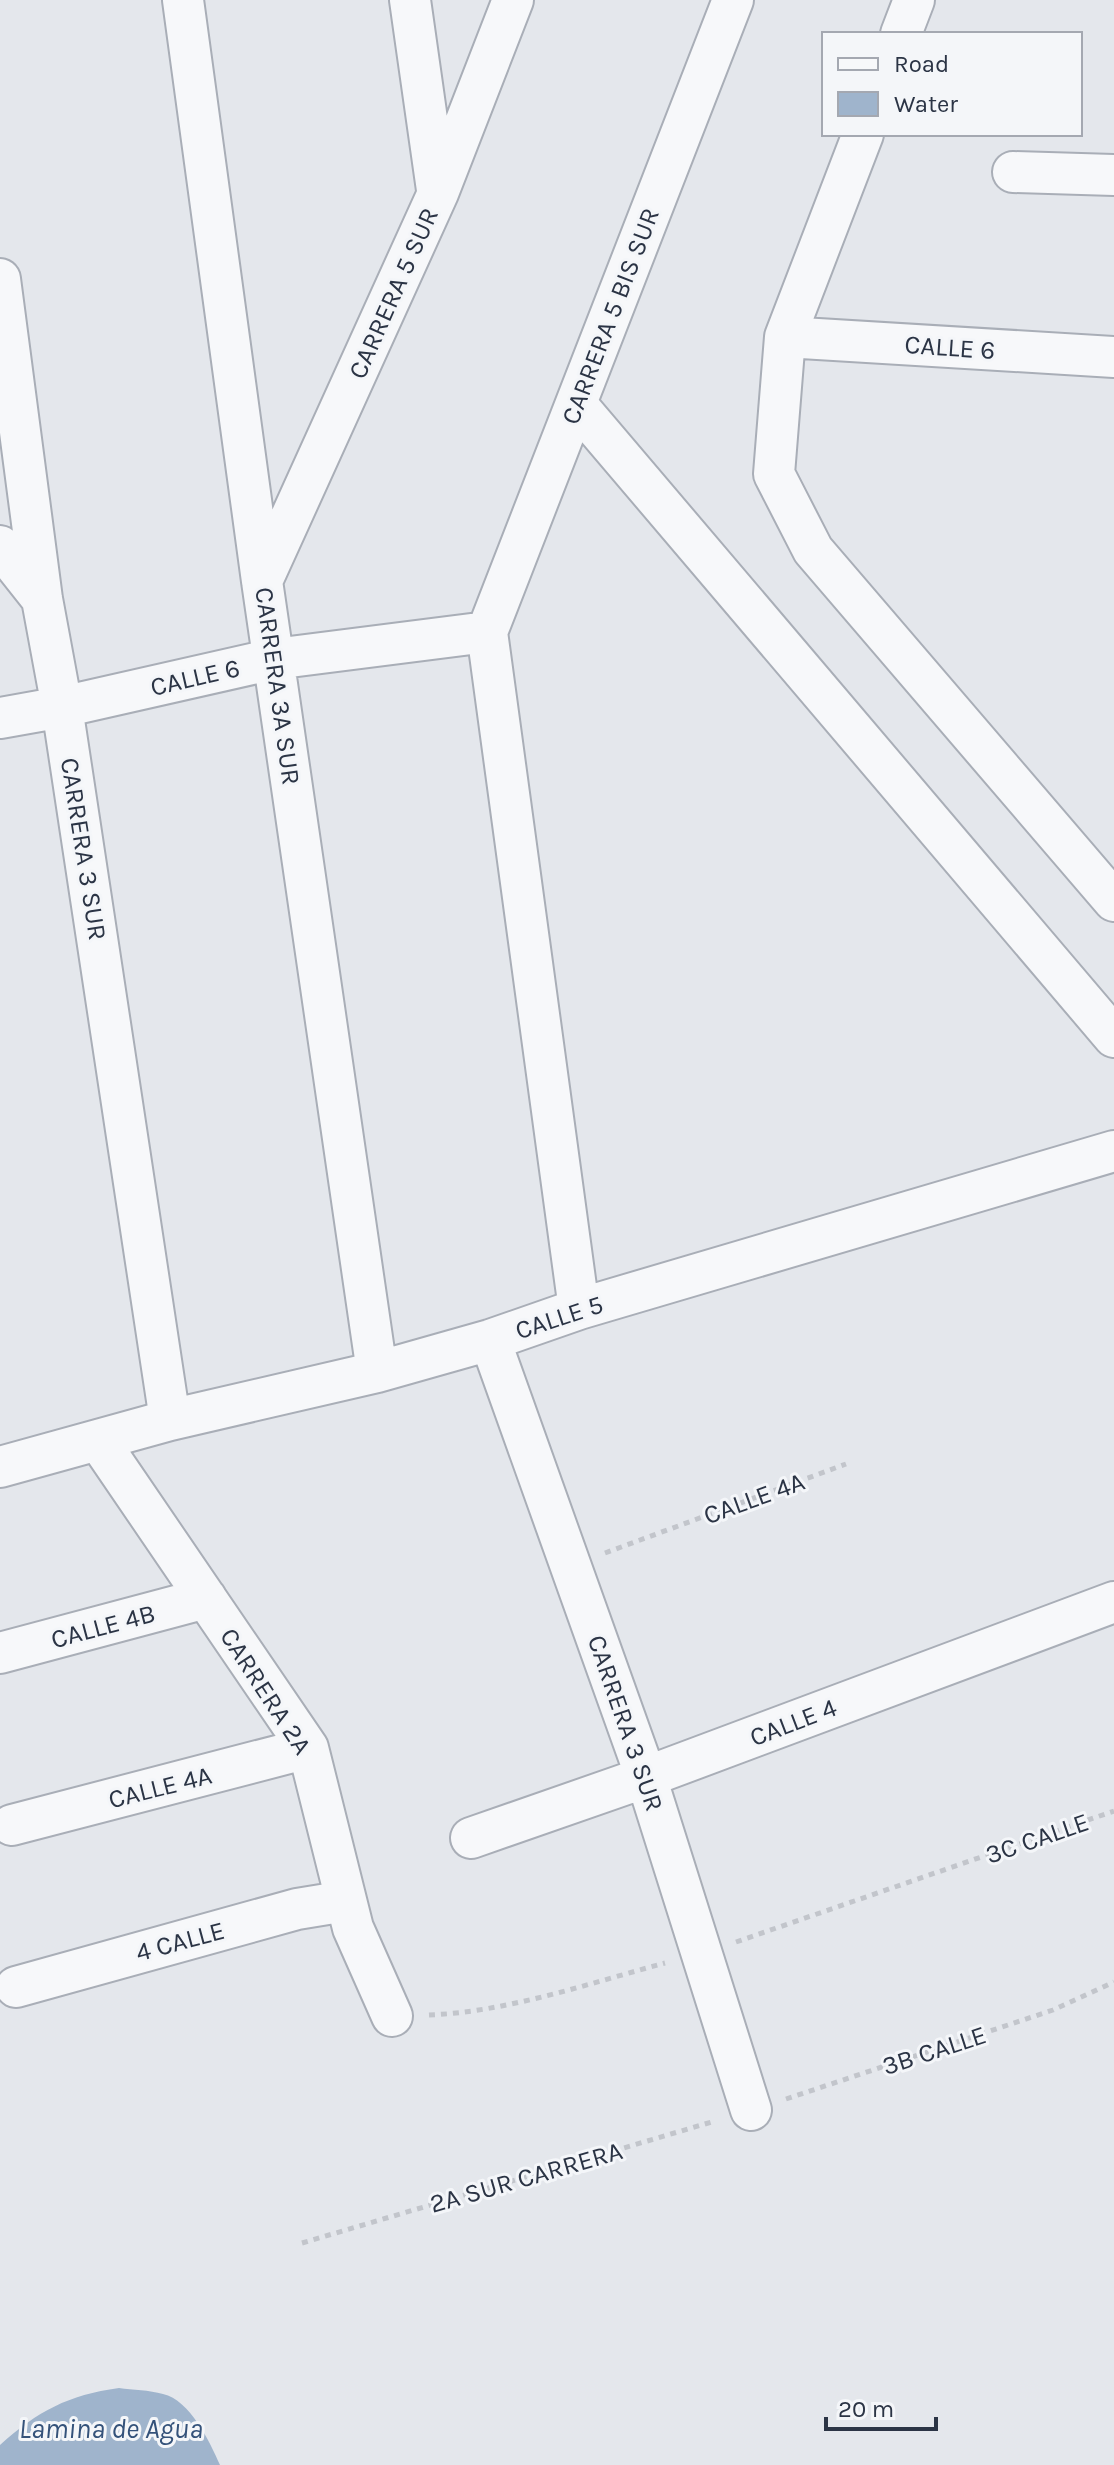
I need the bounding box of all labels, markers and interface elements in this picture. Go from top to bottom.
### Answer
legend [822,32,1082,136]
text: Road [894,50,949,78]
text: Water [894,90,958,118]
street label: CARRERA 5 SUR [342,203,445,383]
street label: CARRERA 5 BIS SUR [555,204,666,429]
street label: CALLE 6 [904,329,996,366]
street label: CARRERA 3A SUR [248,585,307,787]
street label: CALLE 6 [147,652,243,703]
street label: CARRERA 3 SUR [54,756,113,943]
street label: CALLE 5 [511,1289,607,1346]
street label: CALLE 4A [699,1466,809,1531]
street label: CALLE 4B [48,1598,159,1655]
street label: CARRERA 2A [213,1622,318,1760]
street label: CARRERA 3 SUR [581,1631,670,1815]
street label: CALLE 4 [745,1692,841,1753]
street label: CALLE 4A [105,1760,215,1815]
street label: 3C CALLE [981,1806,1093,1871]
street label: 4 CALLE [132,1915,228,1968]
street label: 3B CALLE [878,2019,990,2082]
street label: 2A SUR CARRERA [426,2135,626,2220]
scale bar [826,2381,936,2431]
text: 20 m [838,2395,894,2423]
water label: Lamina de Agua [19,2412,203,2445]

